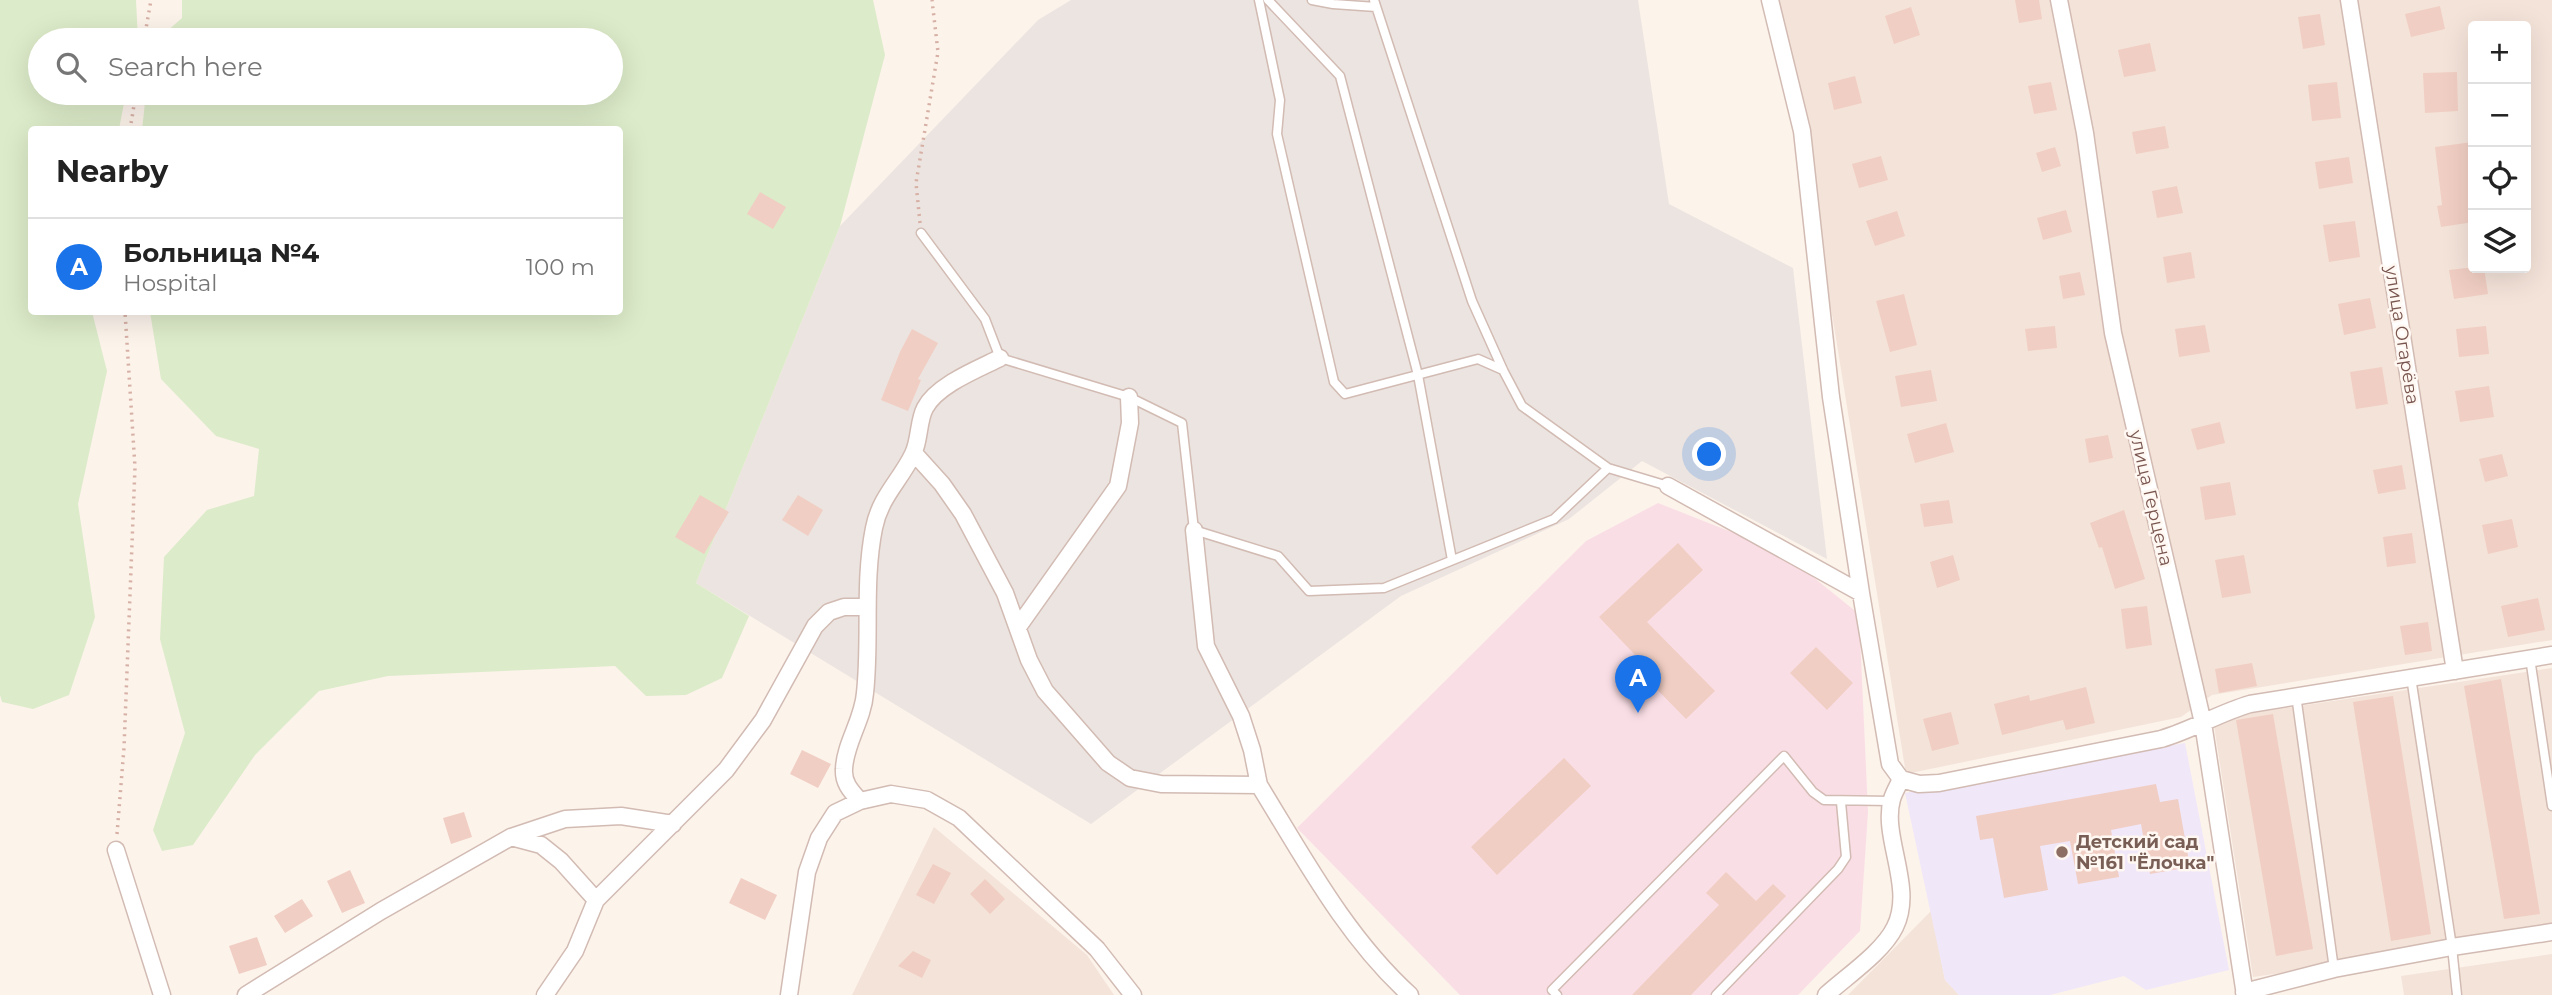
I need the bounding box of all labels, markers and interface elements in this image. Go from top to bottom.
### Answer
map controls [2468,21,2531,273]
button: + [2468,21,2531,84]
search box [28,28,623,105]
icon: search [52,48,90,86]
text: Search here [108,51,263,83]
button: − [2468,84,2531,147]
button: locate [2468,147,2531,210]
text: Nearby [56,153,168,190]
button: layers [2468,210,2531,273]
text: Больница №4 [123,237,319,269]
text: A [70,253,88,281]
text: 100 m [526,253,595,281]
street label: улица Огарёва [2380,263,2424,406]
text: Hospital [123,269,218,297]
street label: улица Герцена [2124,427,2177,568]
your location [1692,437,1726,471]
pin: A [1615,655,1661,713]
place label: Детский сад №161 "Ёлочка" [2076,831,2214,874]
marker: Детский сад №161 "Ёлочка" [2054,844,2070,860]

